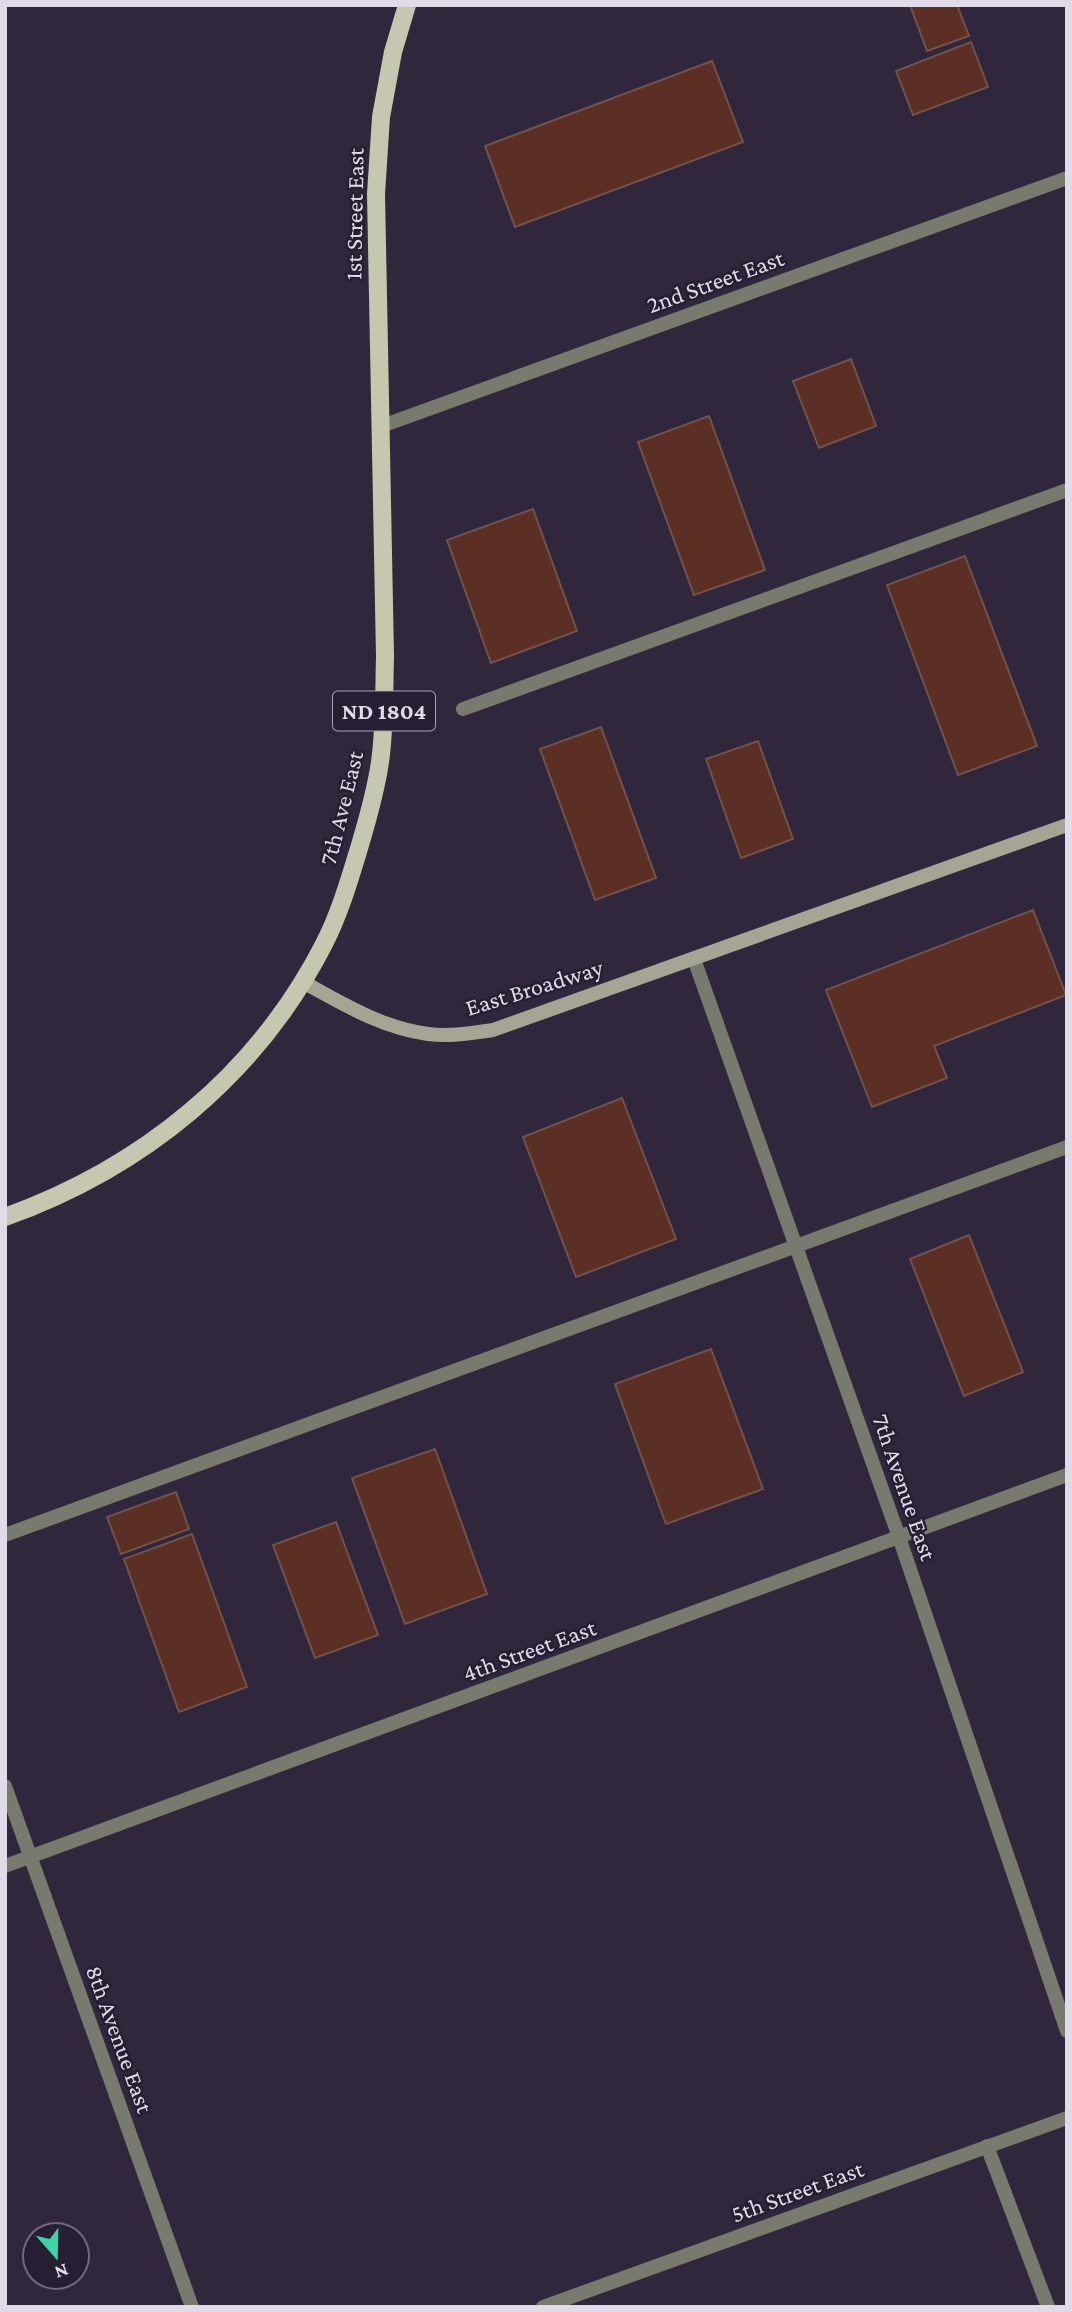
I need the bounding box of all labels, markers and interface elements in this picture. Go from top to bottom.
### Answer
street label: 1st Street East [339,147,369,280]
street label: 2nd Street East [643,243,788,318]
road number: ND 1804 [333,692,435,730]
street label: 7th Ave East [314,747,368,868]
street label: East Broadway [462,953,607,1021]
street label: 7th Avenue East [867,1410,943,1565]
street label: 4th Street East [459,1613,600,1687]
street label: 8th Avenue East [81,1962,160,2117]
street label: 5th Street East [727,2154,868,2227]
north arrow [21,2221,91,2291]
text: N [52,2259,71,2284]

